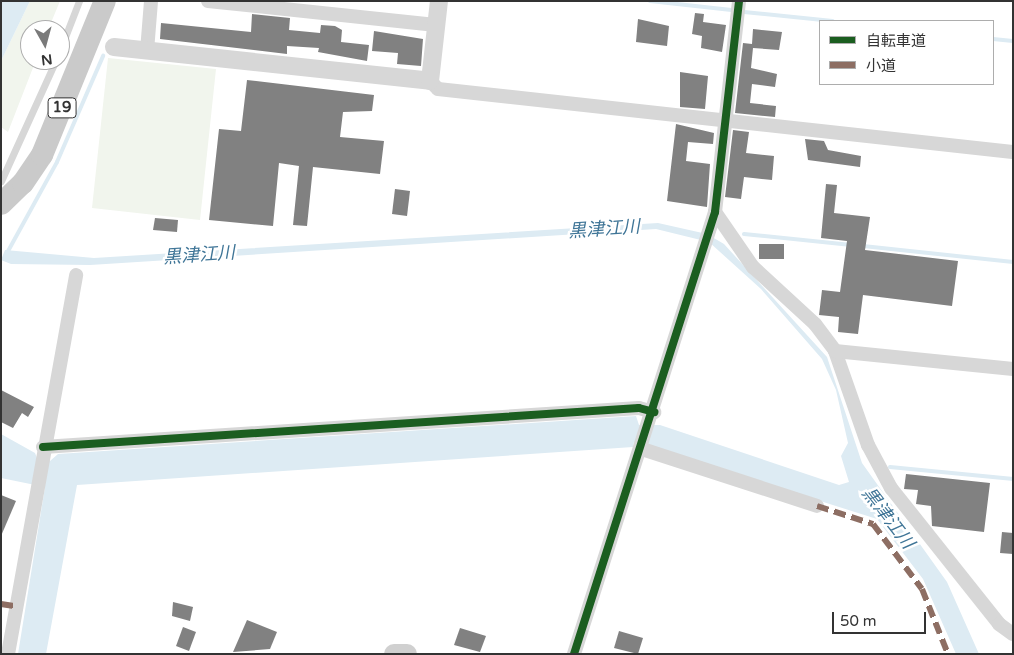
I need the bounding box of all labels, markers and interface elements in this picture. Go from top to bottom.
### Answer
north arrow [20,20,70,70]
legend [819,20,994,85]
text: 自転車道 [866,32,926,50]
text: N [40,50,53,69]
text: 小道 [866,57,896,75]
road number: 19 [47,96,77,120]
water label: 黒津江川 [567,216,641,242]
water label: 黒津江川 [162,242,236,268]
water label: 黒津江川 [857,483,919,553]
scale bar [834,602,928,634]
text: 50 m [840,612,877,630]

